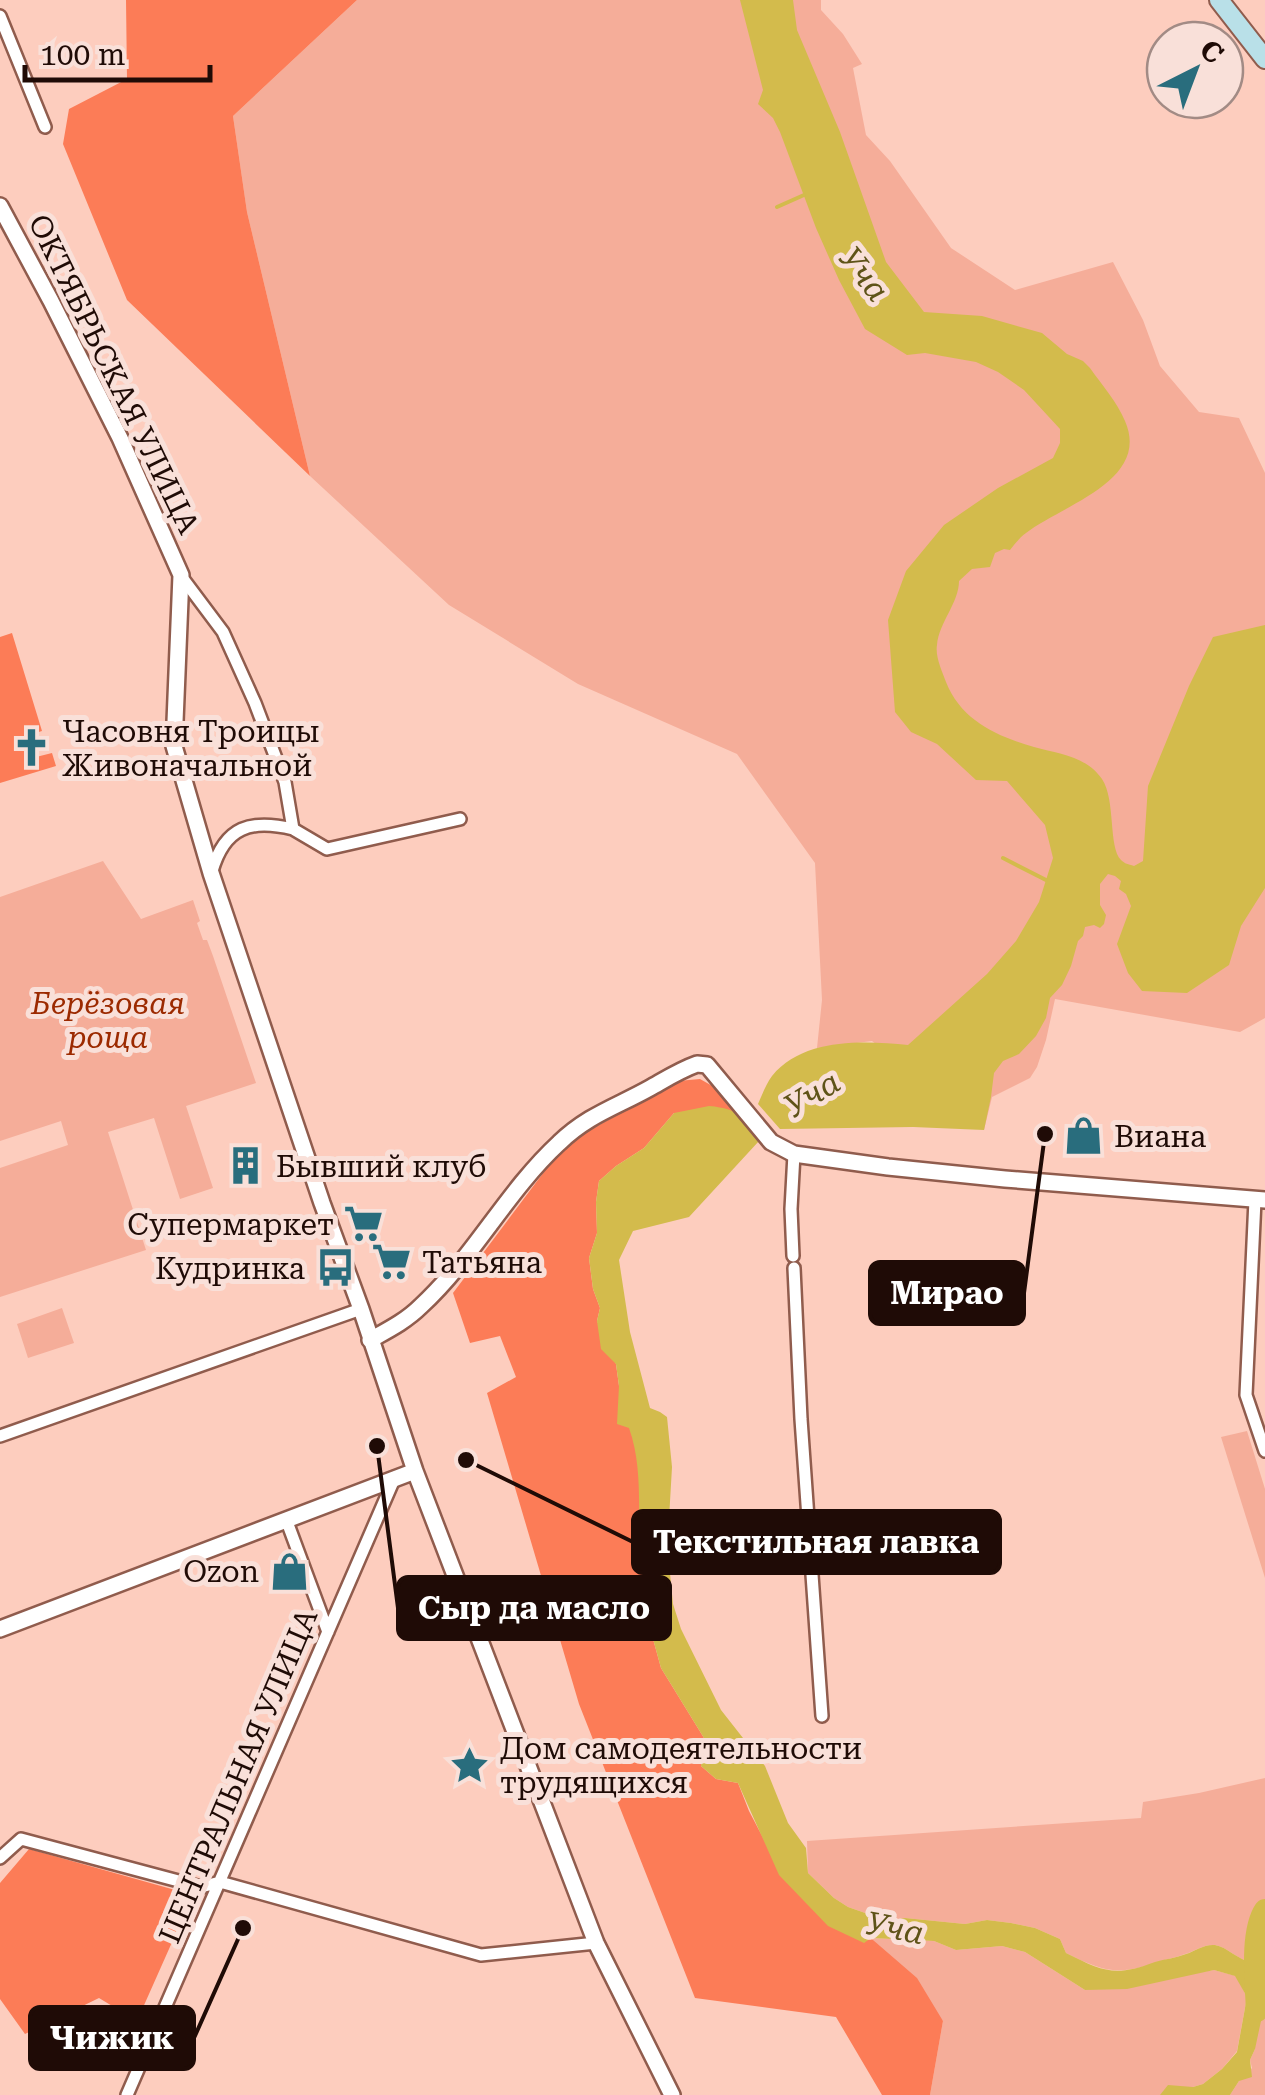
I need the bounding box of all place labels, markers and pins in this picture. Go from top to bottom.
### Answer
place label: Часовня Троицы Живоначальной [62,714,320,783]
church icon: Часовня Троицы Живоначальной [11,727,53,769]
shop icon: Виана [1063,1115,1105,1157]
place label: Виана [1114,1119,1206,1154]
building icon: Бывший клуб [225,1145,267,1187]
place label: Бывший клуб [276,1149,487,1184]
supermarket icon: Супермаркет [343,1203,385,1245]
place label: Супермаркет [127,1207,334,1242]
supermarket icon: Татьяна [371,1241,413,1283]
place label: Татьяна [422,1245,542,1280]
bus stop icon: Кудринка [314,1247,356,1289]
place label: Кудринка [155,1251,305,1286]
callout: Мирао [870,1262,1024,1324]
callout: Текстильная лавка [633,1511,1000,1573]
shop icon: Ozon [268,1550,310,1592]
place label: Ozon [183,1554,259,1589]
callout: Сыр да масло [398,1577,670,1639]
place label: Дом самодеятельности трудящихся [500,1731,862,1800]
place icon: Дом самодеятельности трудящихся [449,1744,491,1786]
callout: Чижик [30,2007,194,2069]

